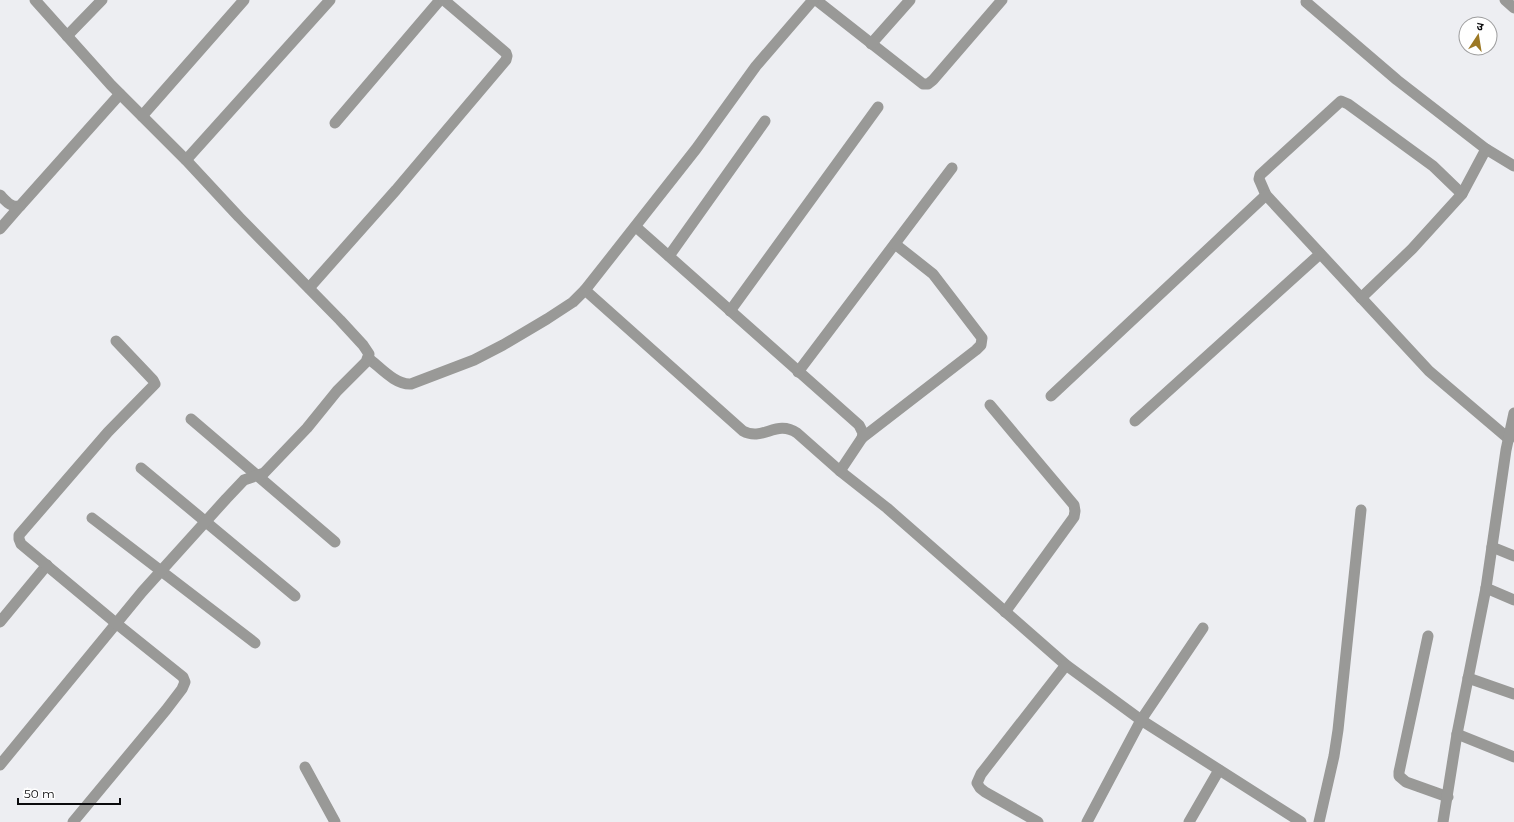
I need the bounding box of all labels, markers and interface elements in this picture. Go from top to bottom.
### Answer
north arrow [1458,16,1498,56]
text: उ [1475,19,1485,34]
scale bar [18,780,120,806]
text: 50 m [24,786,55,801]

